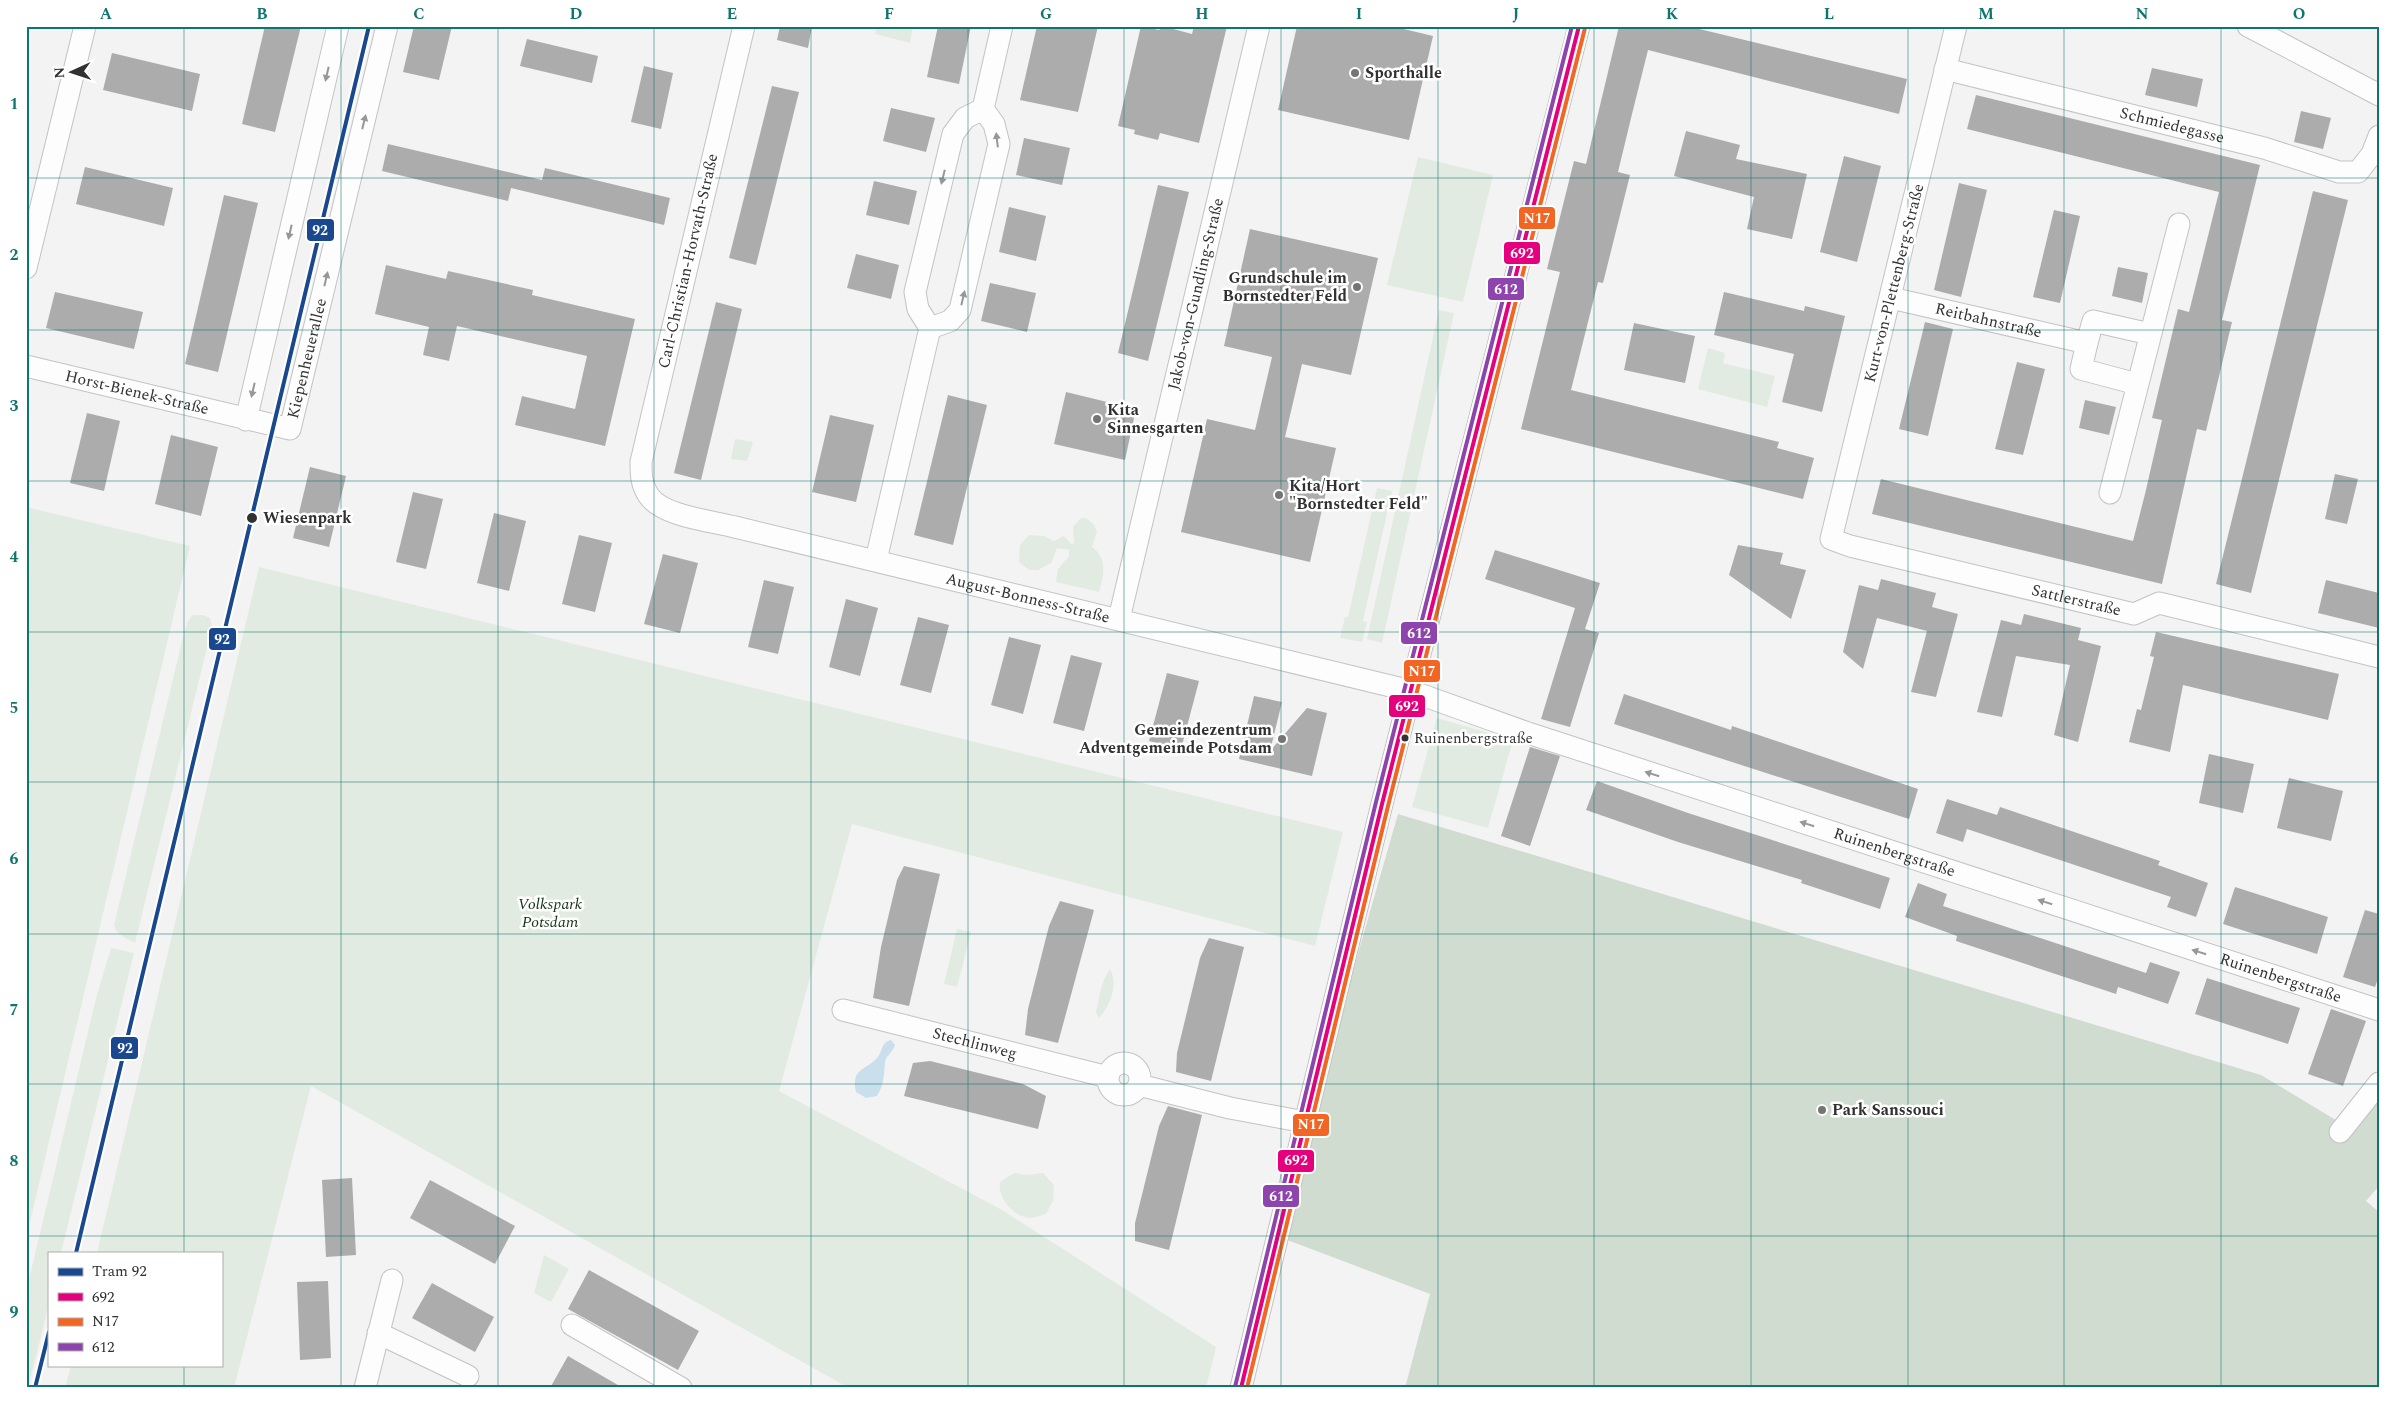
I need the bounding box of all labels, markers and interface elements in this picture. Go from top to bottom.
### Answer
text: A [100,2,113,26]
text: B [256,2,268,26]
text: C [413,2,425,26]
text: D [570,2,583,26]
text: E [727,2,737,26]
text: F [884,2,894,26]
text: G [1040,2,1052,26]
text: H [1195,2,1209,26]
text: I [1356,2,1362,26]
text: J [1513,2,1520,26]
text: K [1666,2,1679,26]
text: L [1824,2,1834,26]
text: M [1978,2,1994,26]
text: N [2135,2,2149,26]
text: O [2293,2,2305,26]
north arrow [48,48,98,98]
place label: Sporthalle [1365,61,1442,85]
text: N [49,66,70,79]
one-way arrow [323,66,331,81]
marker: Sporthalle [1349,67,1361,79]
text: 1 [10,92,18,116]
street label: Schmiedegasse [2117,101,2227,150]
one-way arrow [360,114,368,129]
one-way arrow [993,132,1001,148]
street label: Carl-Christian-Horvath-Straße [652,151,724,371]
one-way arrow [939,169,947,184]
street label: Kurt-von-Plettenberg-Straße [1858,181,1930,385]
street label: Jakob-von-Gundling-Straße [1161,195,1230,392]
line badge: N17 [1518,206,1556,230]
text: N17 [1523,208,1551,229]
line badge: 92 [306,218,335,242]
text: 92 [312,220,328,241]
one-way arrow [286,224,294,239]
line badge: 692 [1503,241,1541,265]
text: 2 [10,243,19,267]
text: 692 [1510,243,1534,264]
place label: Grundschule im Bornstedter Feld [1222,266,1348,308]
one-way arrow [322,272,330,287]
line badge: 612 [1487,277,1525,301]
text: 612 [1494,279,1518,300]
marker: Grundschule im Bornstedter Feld [1351,281,1363,293]
one-way arrow [959,291,967,306]
street label: Kiepenheuerallee [281,296,333,421]
street label: Reitbahnstraße [1933,297,2044,344]
street label: Horst-Bienek-Straße [63,364,211,421]
one-way arrow [249,383,257,398]
text: 3 [10,394,19,418]
place label: Kita Sinnesgarten [1107,398,1204,440]
marker: Kita Sinnesgarten [1091,413,1103,425]
place label: Kita/Hort "Bornstedter Feld" [1289,474,1428,516]
marker: Kita/Hort "Bornstedter Feld" [1273,489,1285,501]
place label: Wiesenpark [263,506,352,530]
marker: Wiesenpark [245,511,259,525]
text: 4 [10,545,19,569]
street label: August-Bonness-Straße [943,567,1112,630]
street label: Sattlerstraße [2029,578,2123,622]
line badge: 612 [1400,621,1438,645]
text: 612 [1407,623,1431,644]
line badge: 92 [208,627,237,651]
text: 92 [214,629,230,650]
line badge: N17 [1403,659,1441,683]
text: N17 [1408,661,1436,682]
line badge: 692 [1388,694,1426,718]
text: 5 [10,696,18,720]
text: 692 [1395,696,1419,717]
place label: Gemeindezentrum Adventgemeinde Potsdam [1079,718,1273,760]
place label: Ruinenbergstraße [1414,727,1533,750]
marker: Gemeindezentrum Adventgemeinde Potsdam [1276,733,1288,745]
marker: Ruinenbergstraße [1400,733,1410,743]
one-way arrow [1645,770,1660,777]
one-way arrow [1799,820,1814,828]
street label: Ruinenbergstraße [1830,821,1959,883]
text: 6 [10,847,19,871]
park label: Volkspark Potsdam [518,892,583,934]
one-way arrow [2037,897,2052,905]
one-way arrow [2192,947,2207,955]
street label: Ruinenbergstraße [2216,947,2345,1009]
text: 7 [10,998,19,1022]
street label: Stechlinweg [930,1021,1020,1066]
line badge: 92 [110,1036,139,1060]
text: 92 [117,1038,133,1059]
place label: Park Sanssouci [1832,1098,1944,1122]
marker: Park Sanssouci [1816,1104,1828,1116]
line badge: N17 [1292,1113,1330,1137]
text: N17 [1297,1114,1325,1135]
text: 8 [10,1149,19,1173]
line badge: 692 [1277,1149,1315,1173]
text: 692 [1284,1150,1308,1171]
line badge: 612 [1262,1184,1300,1208]
text: 612 [1269,1186,1293,1207]
legend [48,1252,222,1366]
text: Tram 92 [92,1260,147,1283]
text: 692 [92,1286,115,1309]
text: 9 [10,1300,19,1324]
text: N17 [92,1310,119,1333]
text: 612 [92,1336,115,1359]

